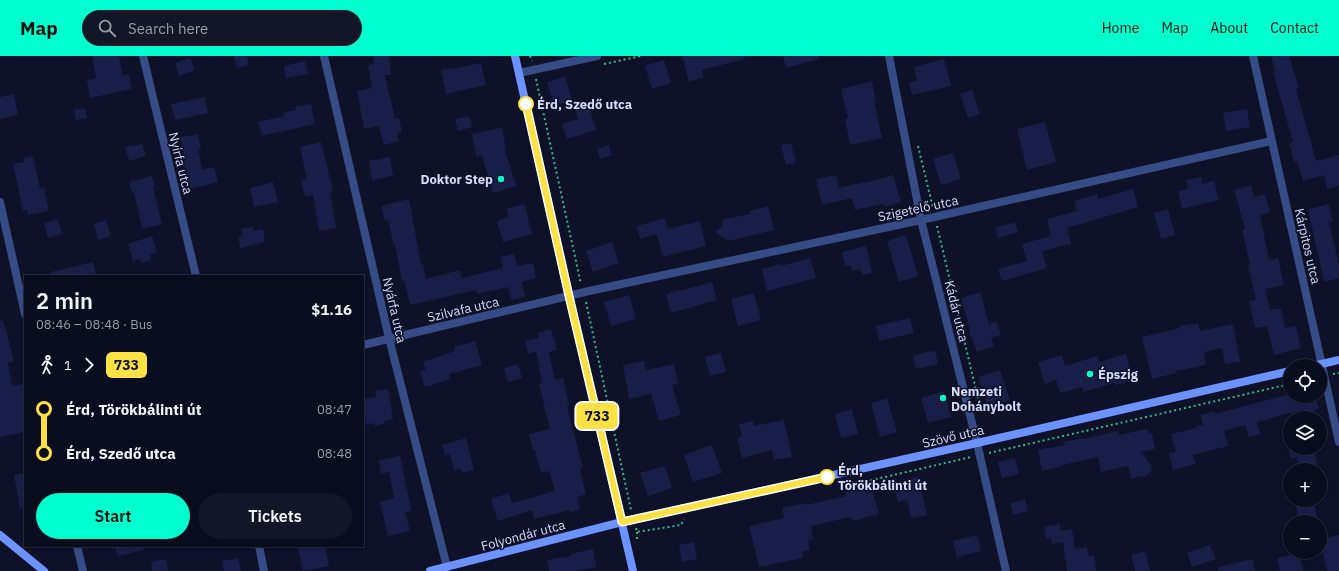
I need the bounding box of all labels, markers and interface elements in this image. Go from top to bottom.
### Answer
search box [82,10,362,46]
text: Map [20,16,58,40]
icon: search [96,17,118,39]
text: Search here [128,19,208,38]
text: Home [1102,19,1139,37]
text: Map [1161,19,1188,37]
text: About [1210,19,1248,37]
text: Contact [1270,19,1319,37]
marker: Érd, Szedő utca [518,96,534,112]
place label: Érd, Szedő utca [537,96,632,113]
street label: Nyírfa utca [165,130,196,196]
place label: Doktor Step [420,171,493,188]
marker: Doktor Step [496,174,506,184]
street label: Szigetelő utca [876,192,960,225]
street label: Kárpitos utca [1291,207,1324,286]
street label: Nyárfa utca [379,276,410,345]
street label: Kádár utca [941,279,972,344]
text: 2 min [36,286,93,315]
street label: Szilvafa utca [426,293,501,326]
text: $1.16 [311,300,352,319]
text: 08:46 – 08:48 · Bus [36,316,152,333]
icon: walk [36,354,58,376]
icon: forward [78,354,100,376]
text: 733 [114,356,139,374]
text: 1 [64,357,72,374]
map controls [1283,359,1327,559]
button: locate [1283,359,1327,403]
place label: Épszig [1098,366,1139,383]
marker: Épszig [1085,369,1095,379]
place label: Nemzeti Dohánybolt [951,383,1021,415]
marker: Nemzeti Dohánybolt [938,393,948,403]
text: Érd, Törökbálinti út [66,400,201,419]
text: 08:47 [317,401,352,418]
line badge: 733 [574,403,620,429]
text: 733 [584,407,610,425]
button: layers [1283,411,1327,455]
street label: Szövő utca [921,421,986,452]
text: Érd, Szedő utca [66,444,176,463]
text: 08:48 [317,445,352,462]
place label: Érd, Törökbálinti út [838,462,927,494]
button: + [1283,463,1327,507]
marker: Érd, Törökbálinti út [819,469,835,485]
button: Start [36,493,190,539]
button: Tickets [198,493,352,539]
button: − [1283,515,1327,559]
street label: Folyondár utca [479,516,567,555]

